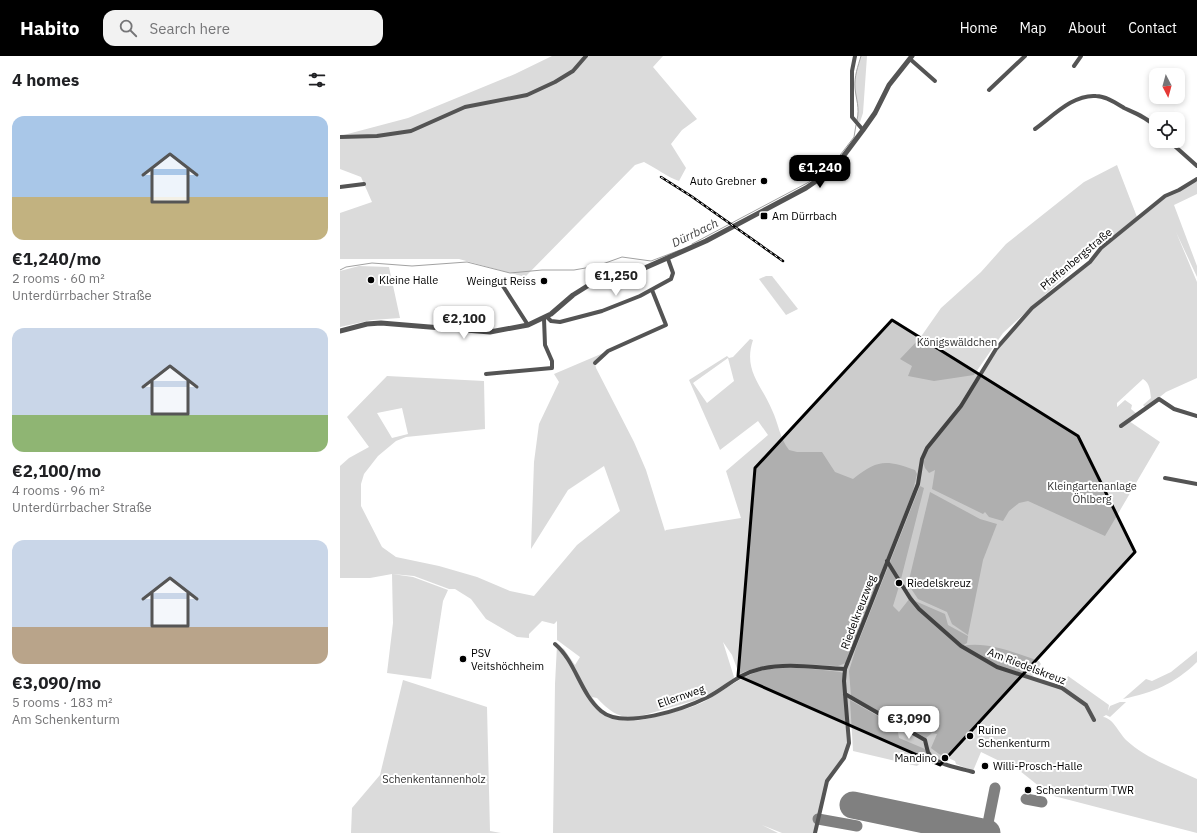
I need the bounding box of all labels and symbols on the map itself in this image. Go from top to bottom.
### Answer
north arrow [1149,68,1185,104]
pin: €1,240 [787,155,853,189]
place label: Auto Grebner [690,174,756,188]
marker: Auto Grebner [759,176,769,186]
place label: Am Dürrbach [772,209,837,223]
marker: Am Dürrbach [759,211,769,221]
water label: Dürrbach [669,215,721,250]
street label: Pfaffenbergstraße [1037,225,1115,293]
pin: €1,250 [583,263,649,297]
place label: Kleine Halle [379,273,438,287]
place label: Weingut Reiss [467,274,536,288]
marker: Kleine Halle [366,275,376,285]
marker: Weingut Reiss [539,276,549,286]
pin: €2,100 [431,306,497,340]
park label: Königswäldchen [917,335,997,349]
park label: Kleingartenanlage Öhlberg [1047,479,1137,506]
street label: Riedelkreuzweg [837,573,879,651]
place label: Riedelskreuz [907,576,971,590]
marker: Riedelskreuz [894,578,904,588]
street label: Am Riedelskreuz [986,645,1068,687]
place label: PSV Veitshöchheim [471,646,544,673]
marker: PSV Veitshöchheim [458,654,468,664]
street label: Ellernweg [656,681,707,711]
pin: €3,090 [876,706,942,740]
place label: Ruine Schenkenturm [978,723,1050,750]
marker: Ruine Schenkenturm [965,731,975,741]
place label: Mandino [894,751,937,765]
marker: Mandino [940,753,950,763]
place label: Willi-Prosch-Halle [993,759,1082,773]
marker: Willi-Prosch-Halle [980,761,990,771]
park label: Schenkentannenholz [382,772,486,786]
place label: Schenkenturm TWR [1036,783,1134,797]
marker: Schenkenturm TWR [1023,785,1033,795]

